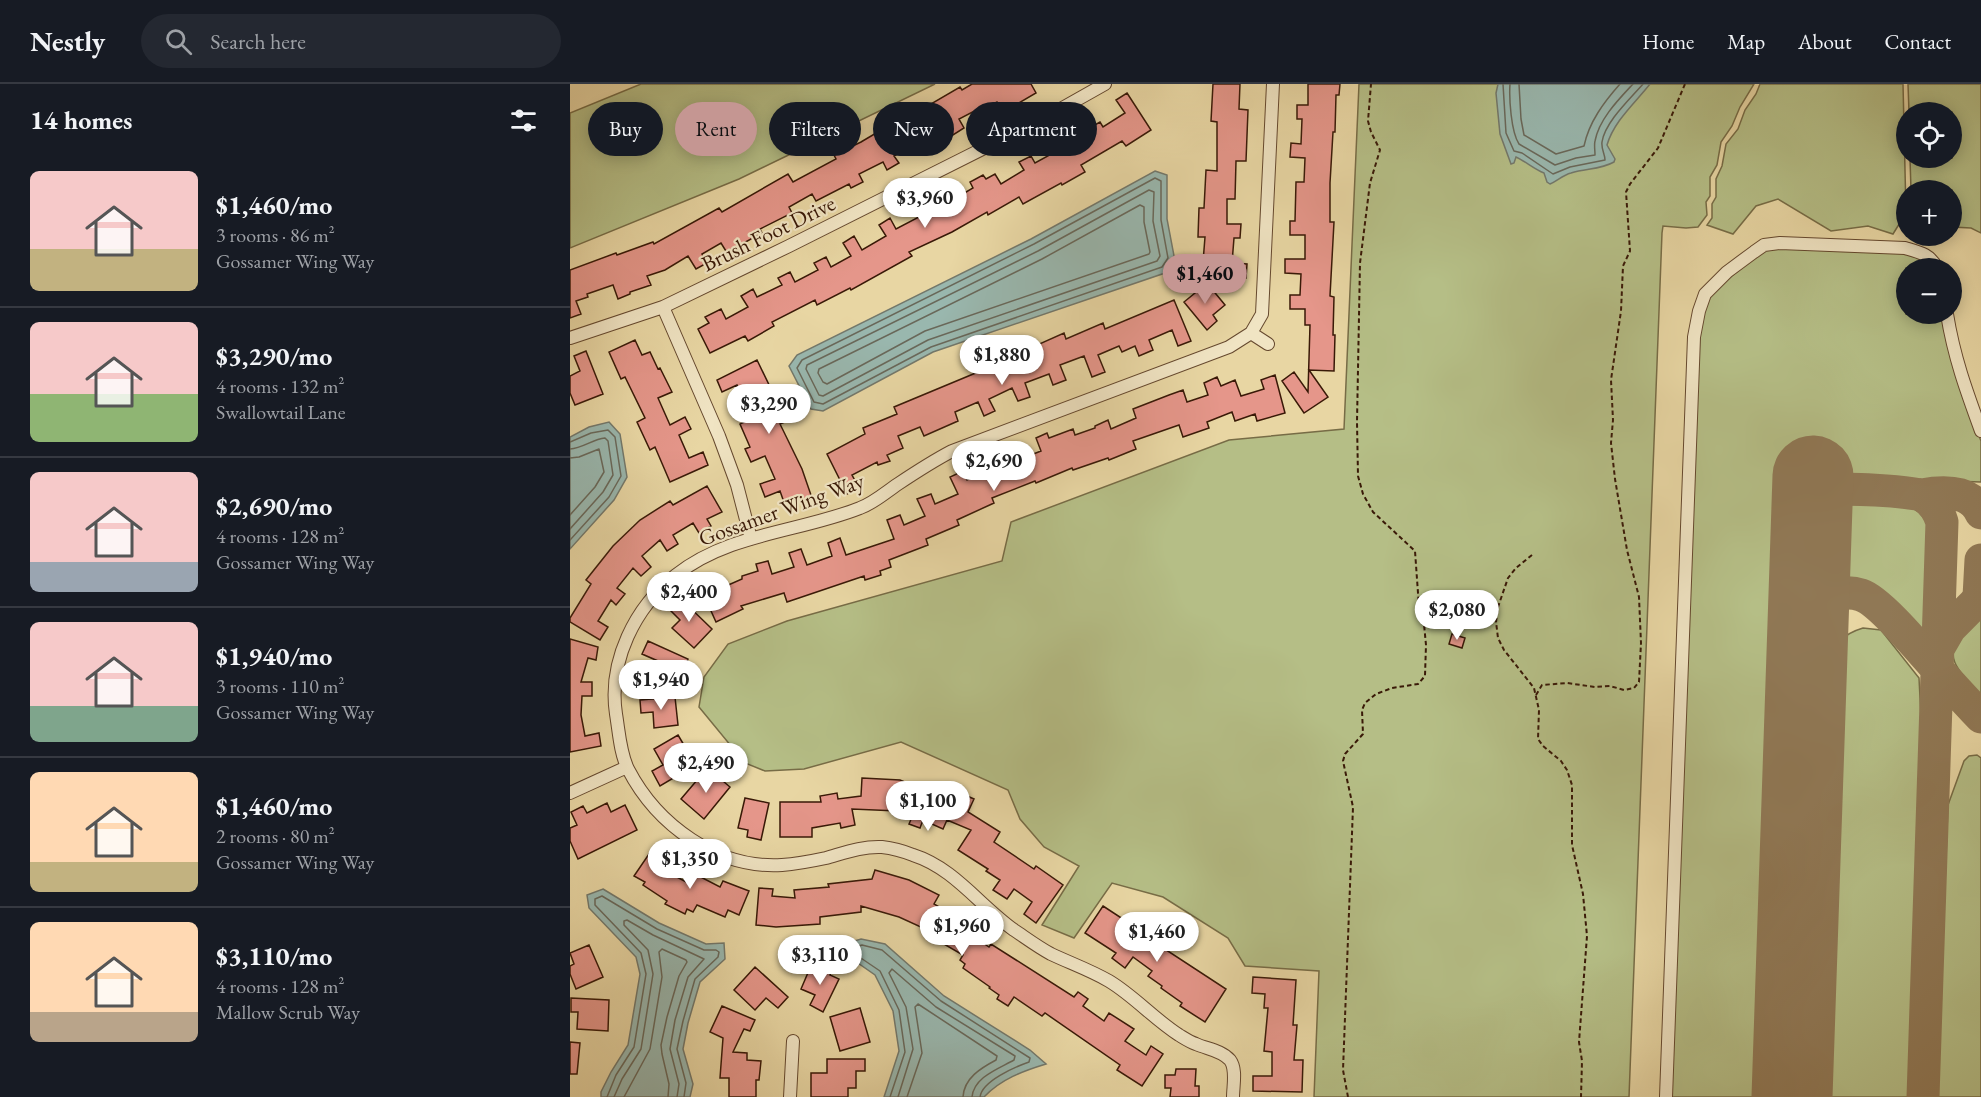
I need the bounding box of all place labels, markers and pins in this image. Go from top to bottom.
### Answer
pin: $3,960 [876,178,974,229]
pin: $1,460 [1156,254,1254,305]
pin: $1,880 [953,335,1051,386]
pin: $3,290 [720,384,818,435]
pin: $2,690 [945,441,1043,492]
pin: $2,400 [640,572,738,623]
pin: $2,080 [1408,590,1506,641]
pin: $1,940 [612,660,710,711]
pin: $2,490 [657,743,755,794]
pin: $1,100 [879,781,977,832]
pin: $1,350 [641,839,739,890]
pin: $1,960 [913,906,1011,957]
pin: $1,460 [1108,912,1206,963]
pin: $3,110 [771,935,869,986]

